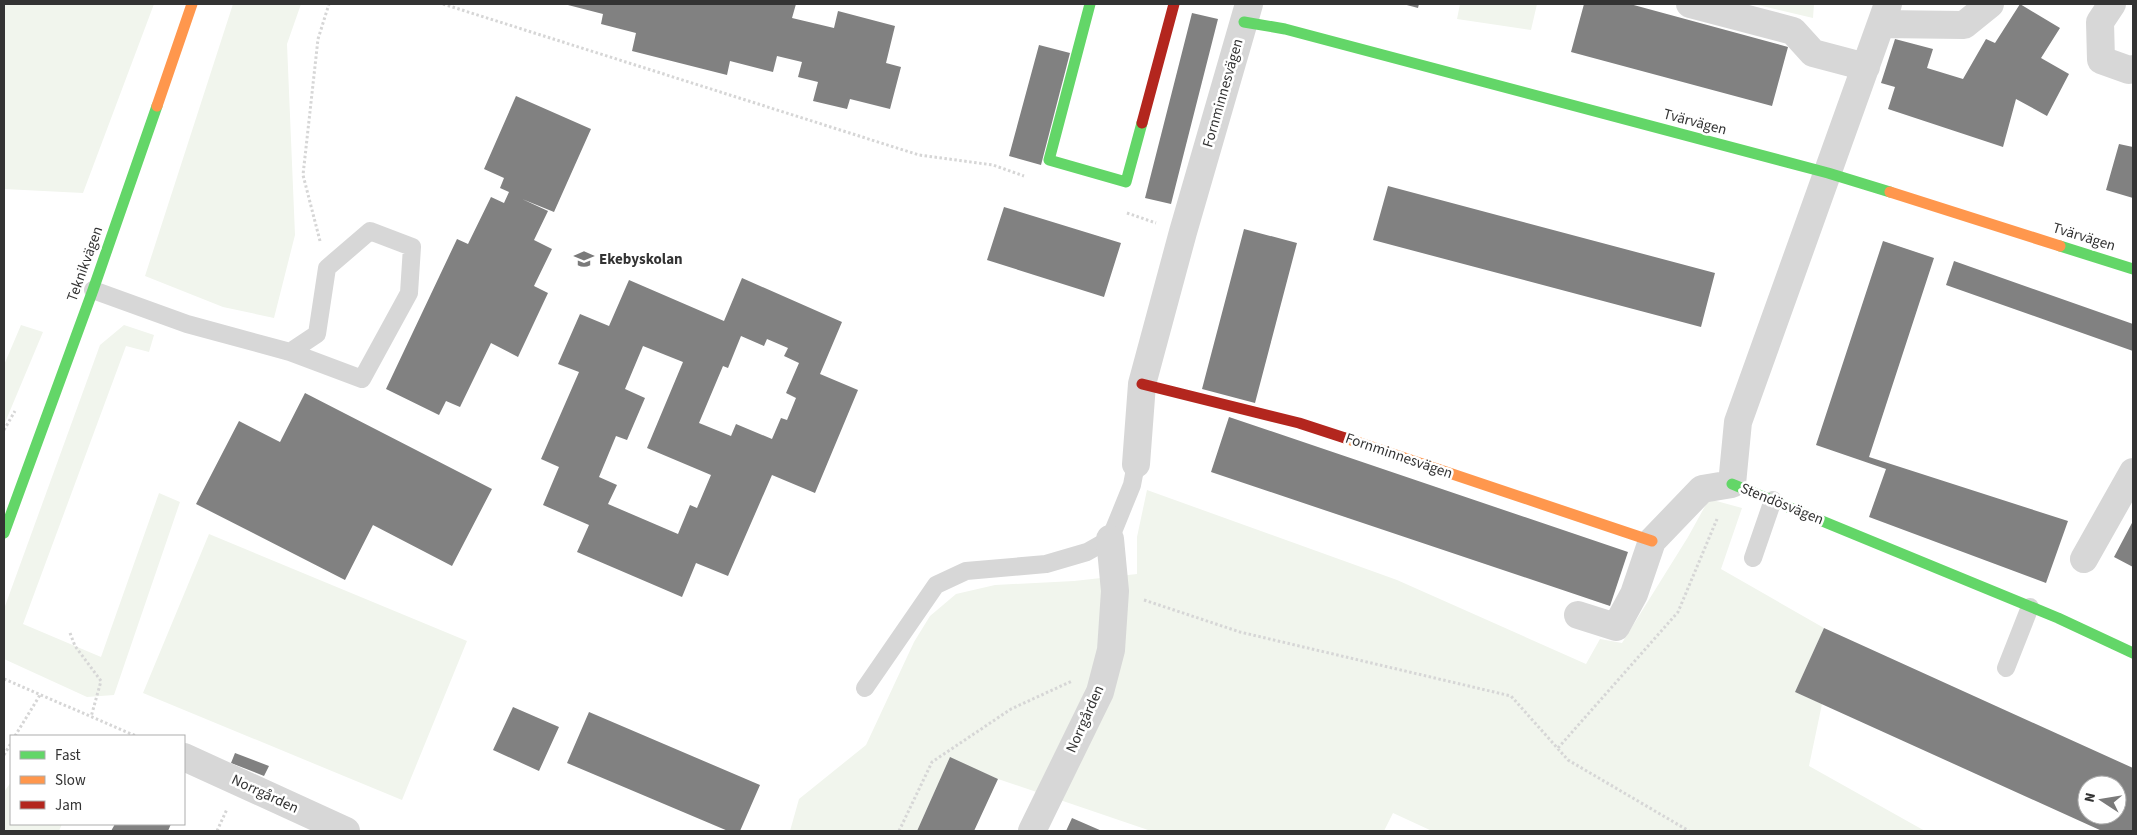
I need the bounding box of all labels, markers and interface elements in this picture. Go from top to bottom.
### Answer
street label: Fornminnesvägen [1197,36,1249,150]
street label: Tvärvägen [1661,103,1729,141]
street label: Tvärvägen [2050,218,2118,256]
street label: Teknikvägen [62,224,108,304]
school or university icon: Ekebyskolan [573,248,595,270]
place label: Ekebyskolan [599,249,683,270]
street label: Fornminnesvägen [1342,428,1456,484]
street label: Stendösvägen [1737,478,1827,530]
street label: Norrgården [1061,682,1109,756]
legend [10,735,185,825]
text: Fast [55,745,81,766]
street label: Norrgården [228,769,302,819]
text: Slow [55,770,86,791]
north arrow [2077,775,2127,825]
text: N [2080,791,2101,804]
text: Jam [55,795,82,816]

